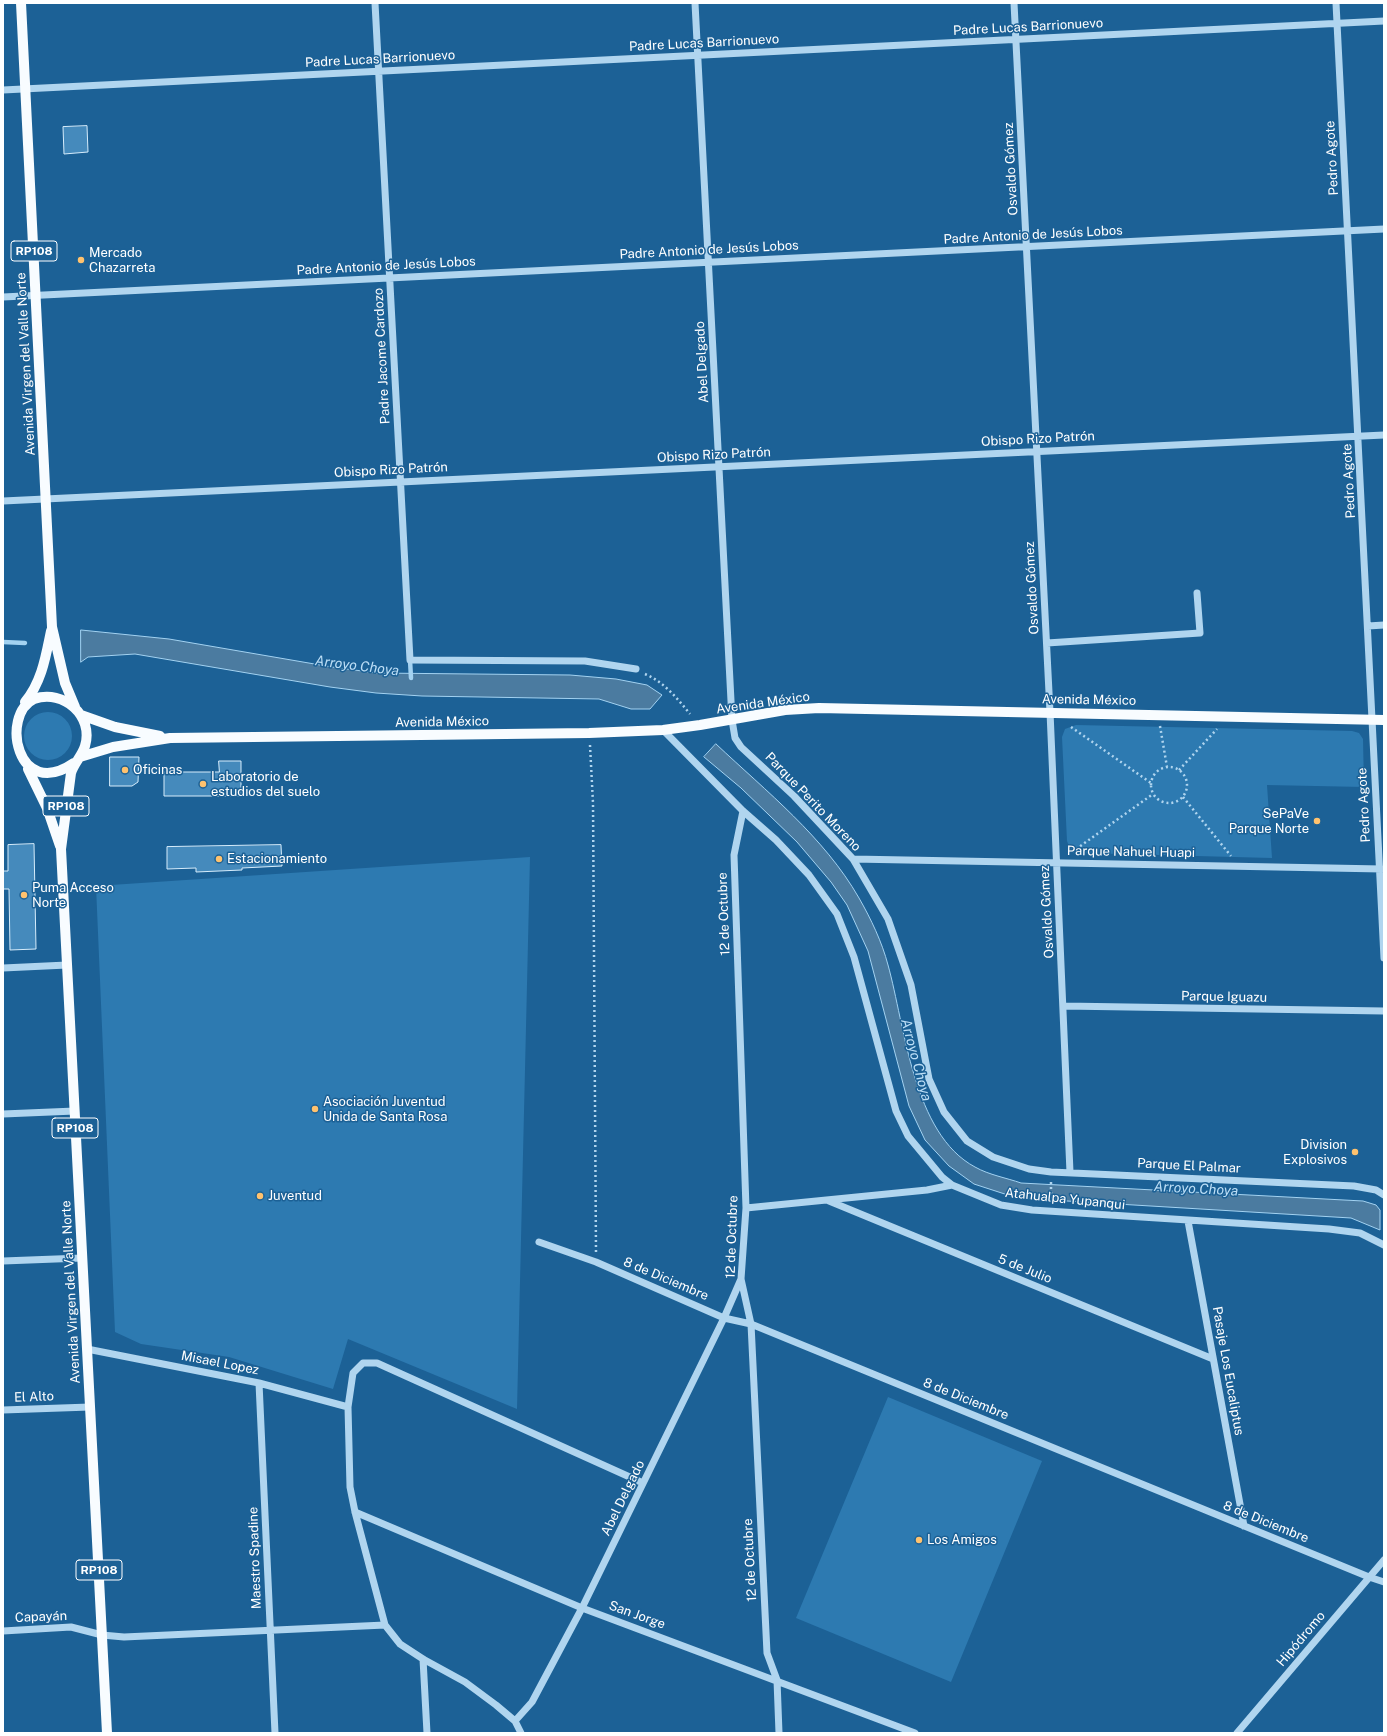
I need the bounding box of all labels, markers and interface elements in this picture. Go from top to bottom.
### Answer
street label: Padre Lucas Barrionuevo [953,15,1103,39]
street label: Padre Lucas Barrionuevo [629,31,779,55]
street label: Padre Lucas Barrionuevo [305,47,455,71]
street label: Pedro Agote [1322,120,1342,196]
street label: Osvaldo Gómez [1001,122,1021,216]
street label: Padre Antonio de Jesús Lobos [943,223,1123,247]
street label: Padre Antonio de Jesús Lobos [619,238,799,262]
road number: RP108 [11,241,57,261]
place label: Mercado Chazarreta [89,245,155,276]
street label: Padre Antonio de Jesús Lobos [296,254,476,278]
marker: Mercado Chazarreta [76,255,86,265]
street label: Avenida Virgen del Valle Norte [13,272,39,456]
street label: Padre Jacome Cardozo [371,287,393,425]
street label: Abel Delgado [692,321,712,403]
street label: Obispo Rizo Patrón [981,428,1095,450]
street label: Pedro Agote [1339,443,1359,519]
street label: Obispo Rizo Patrón [657,444,771,466]
street label: Obispo Rizo Patrón [334,459,448,481]
street label: Osvaldo Gómez [1022,541,1042,635]
water label: Arroyo Choya [314,653,400,679]
street label: Avenida México [715,689,811,717]
street label: Avenida México [1042,691,1136,709]
street label: Avenida México [395,713,489,731]
street label: Parque Perito Moreno [762,749,864,855]
place label: Oficinas [133,762,182,778]
marker: Oficinas [120,765,130,775]
street label: Pedro Agote [1354,767,1374,843]
place label: Laboratorio de estudios del suelo [211,769,320,800]
marker: Laboratorio de estudios del suelo [198,779,208,789]
road number: RP108 [43,796,89,816]
place label: SePaVe Parque Norte [1229,806,1309,837]
marker: SePaVe Parque Norte [1312,816,1322,826]
street label: Parque Nahuel Huapi [1067,843,1195,861]
place label: Estacionamiento [227,851,327,867]
marker: Estacionamiento [214,854,224,864]
street label: Osvaldo Gómez [1037,865,1057,959]
street label: 12 de Octubre [715,872,733,956]
place label: Puma Acceso Norte [32,880,114,911]
marker: Puma Acceso Norte [19,890,29,900]
street label: Parque Iguazu [1181,988,1267,1006]
water label: Arroyo Choya [897,1017,935,1103]
place label: Asociación Juventud Unida de Santa Rosa [323,1094,447,1125]
marker: Asociación Juventud Unida de Santa Rosa [310,1104,320,1114]
road number: RP108 [52,1118,98,1138]
place label: Division Explosivos [1283,1137,1347,1168]
marker: Division Explosivos [1350,1147,1360,1157]
street label: Parque El Palmar [1137,1155,1241,1177]
water label: Arroyo Choya [1153,1178,1239,1200]
street label: Atahualpa Yupanqui [1004,1185,1126,1213]
place label: Juventud [268,1188,322,1204]
marker: Juventud [255,1191,265,1201]
street label: 12 de Octubre [723,1195,741,1279]
street label: Avenida Virgen del Valle Norte [58,1200,84,1384]
street label: 5 de Julio [996,1251,1054,1287]
street label: 8 de Diciembre [621,1254,711,1304]
street label: Pasaje Los Eucaliptus [1209,1305,1247,1437]
street label: Misael Lopez [180,1348,260,1378]
street label: 8 de Diciembre [921,1375,1011,1423]
street label: El Alto [14,1389,54,1405]
street label: Abel Delgado [598,1458,648,1538]
street label: 8 de Diciembre [1221,1498,1311,1546]
street label: Maestro Spadine [245,1507,265,1609]
street label: 12 de Octubre [740,1518,760,1602]
place label: Los Amigos [927,1532,997,1548]
marker: Los Amigos [914,1535,924,1545]
road number: RP108 [76,1560,122,1580]
street label: San Jorge [607,1598,667,1632]
street label: Capayán [15,1608,67,1626]
street label: Hipódromo [1273,1608,1329,1670]

